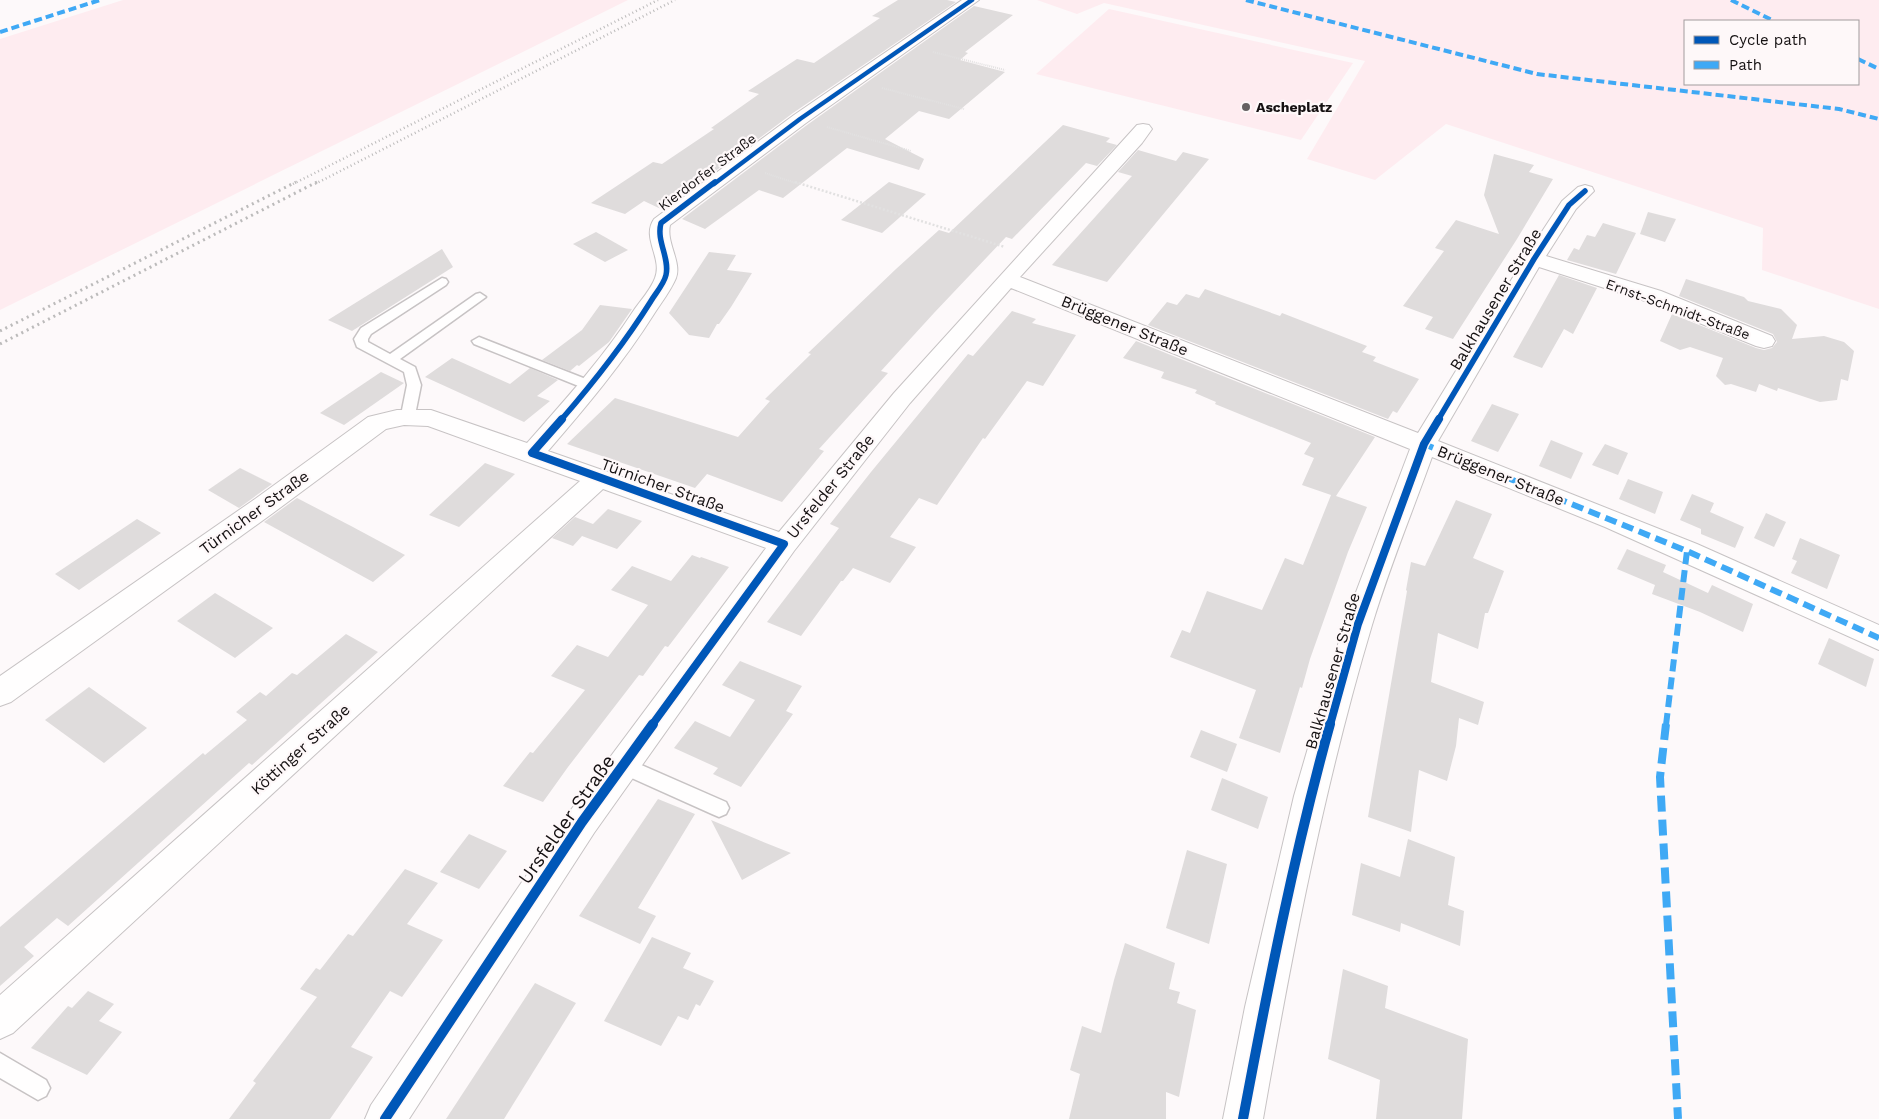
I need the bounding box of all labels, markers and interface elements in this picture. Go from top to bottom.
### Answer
legend [1684,20,1859,85]
text: Cycle path [1729,31,1807,49]
text: Path [1729,56,1762,74]
place label: Ascheplatz [1256,99,1332,115]
marker: Ascheplatz [1240,101,1252,113]
street label: Kierdorfer Straße [655,130,759,214]
street label: Balkhausener Straße [1446,225,1545,374]
street label: Ernst-Schmidt-Straße [1604,275,1752,343]
street label: Brüggener Straße [1059,291,1191,360]
street label: Ursfelder Straße [783,430,878,542]
street label: Brüggener Straße [1435,441,1567,510]
street label: Türnicher Straße [598,454,727,517]
street label: Türnicher Straße [196,466,313,558]
street label: Balkhausener Straße [1301,591,1364,752]
street label: Köttinger Straße [247,700,354,799]
street label: Ursfelder Straße [513,750,620,888]

